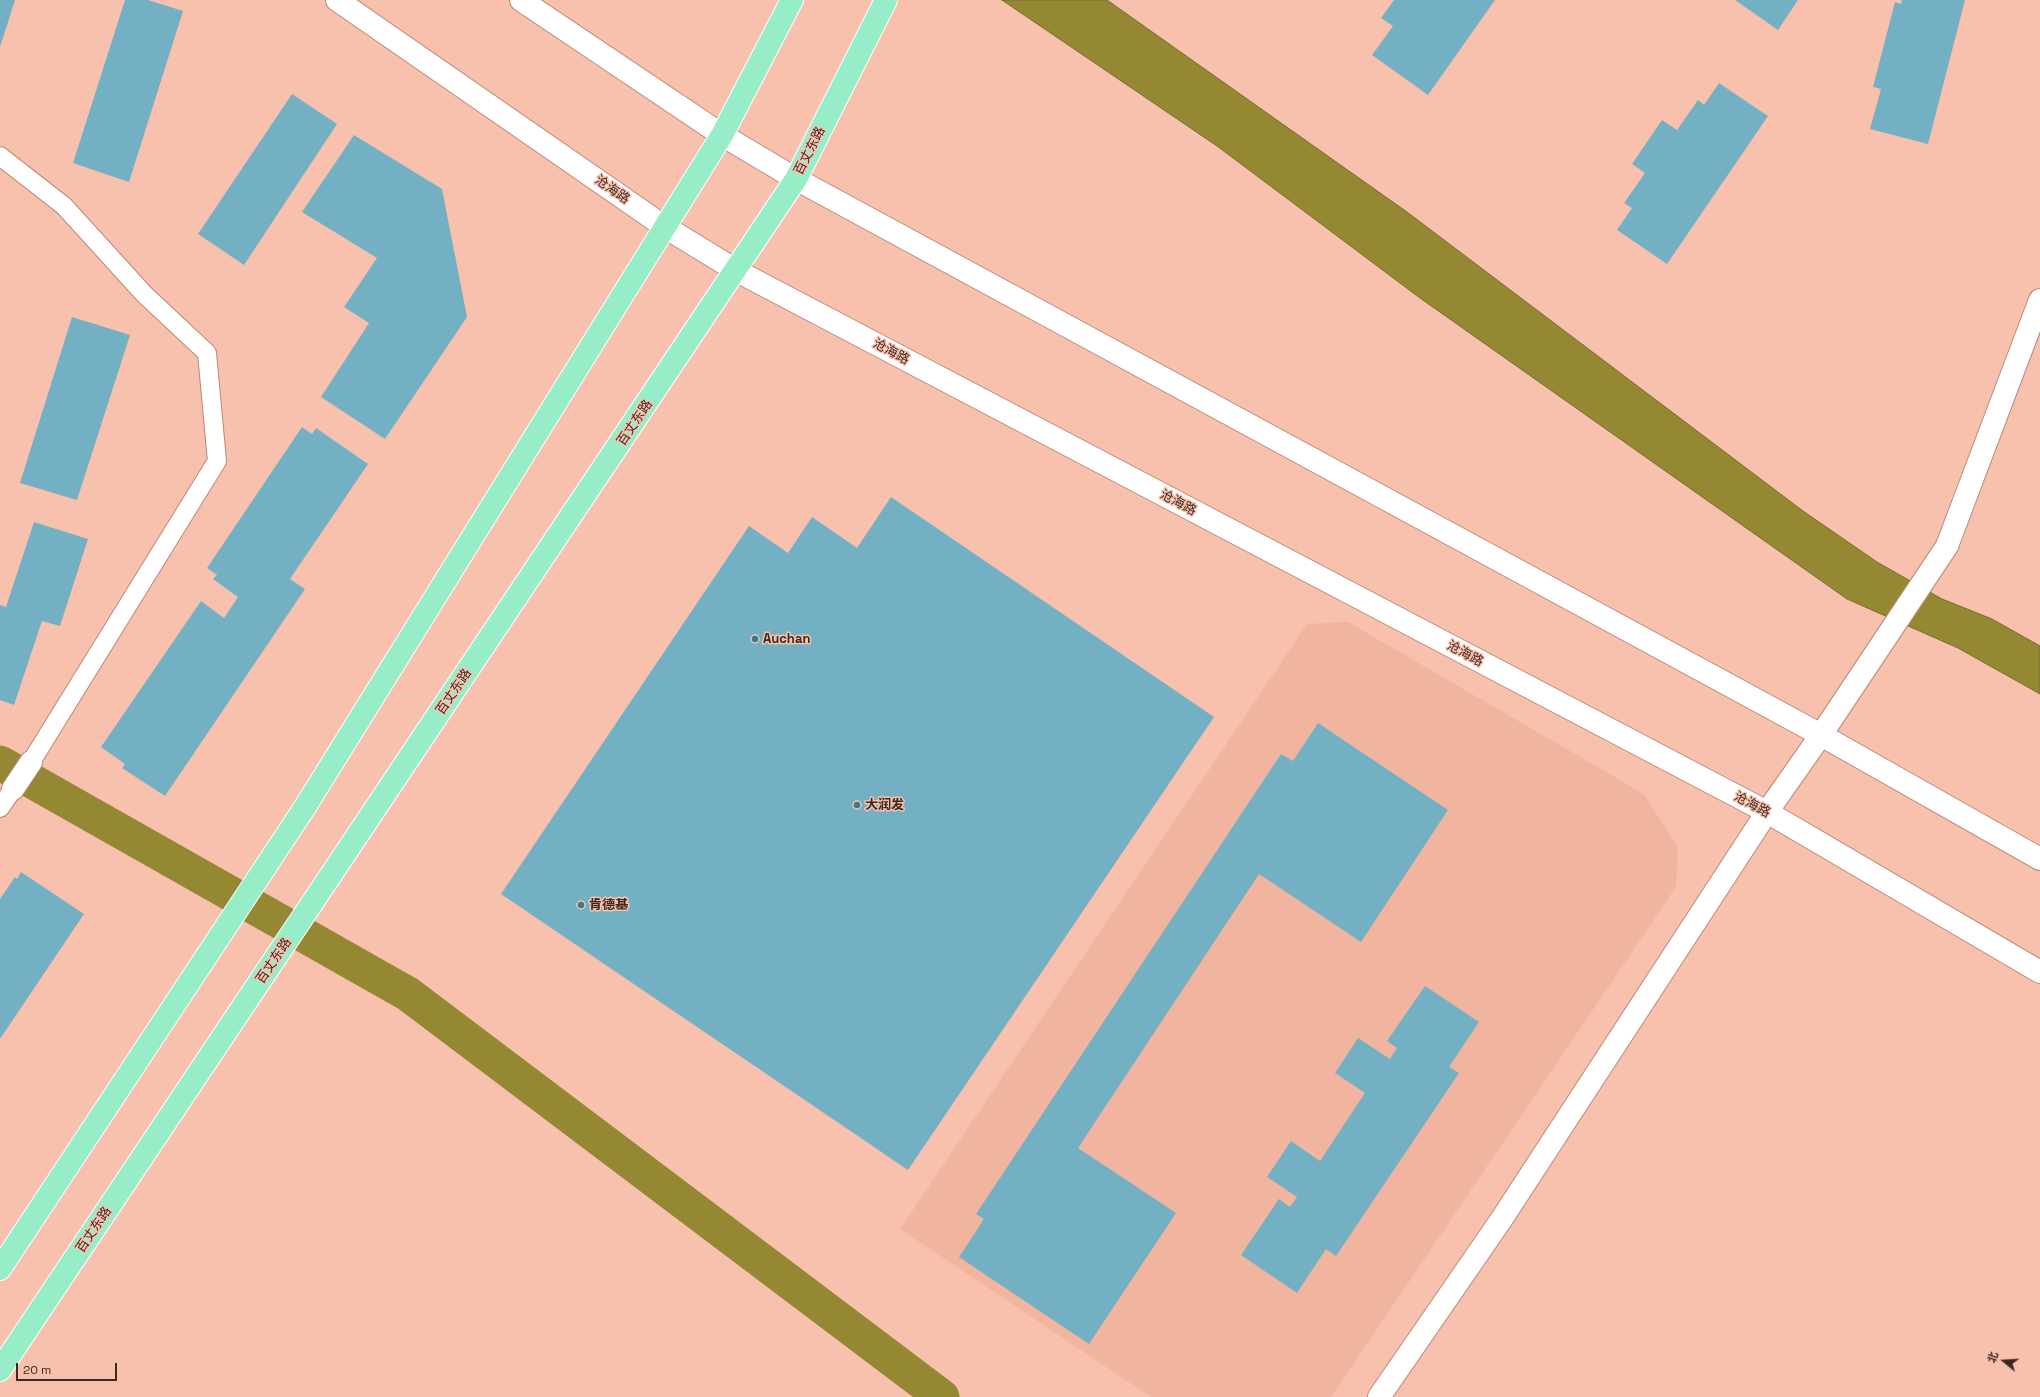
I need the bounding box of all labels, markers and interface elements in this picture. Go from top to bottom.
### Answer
street label: 百丈东路 [791,124,829,178]
street label: 沧海路 [592,172,632,208]
street label: 沧海路 [870,336,912,368]
street label: 百丈东路 [614,397,656,449]
street label: 沧海路 [1157,487,1199,519]
place label: Auchan [763,631,810,647]
marker: Auchan [750,634,760,644]
street label: 沧海路 [1444,638,1486,670]
street label: 百丈东路 [433,666,475,718]
street label: 沧海路 [1731,789,1773,821]
place label: 大润发 [865,797,904,813]
marker: 大润发 [852,800,862,810]
place label: 肯德基 [589,897,628,913]
marker: 肯德基 [576,900,586,910]
street label: 百丈东路 [253,935,295,987]
street label: 百丈东路 [73,1204,115,1256]
north arrow [1984,1341,2024,1381]
text: 北 [1984,1350,2001,1365]
scale bar [18,1355,119,1381]
text: 20 m [23,1362,51,1378]

